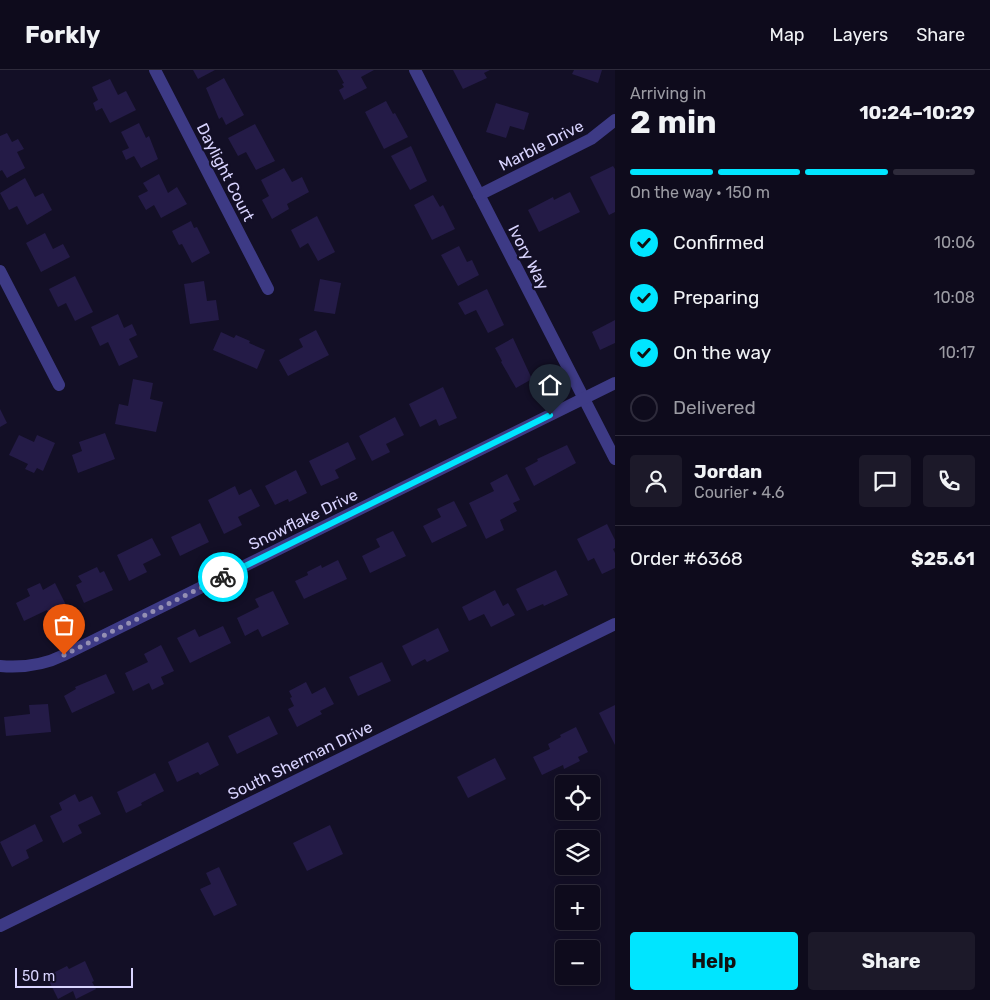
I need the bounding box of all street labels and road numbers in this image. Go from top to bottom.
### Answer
street label: Marble Drive [496,116,587,175]
street label: Daylight Court [193,120,258,224]
street label: Ivory Way [504,222,553,293]
street label: Snowflake Drive [246,485,361,554]
street label: South Sherman Drive [225,717,376,804]

